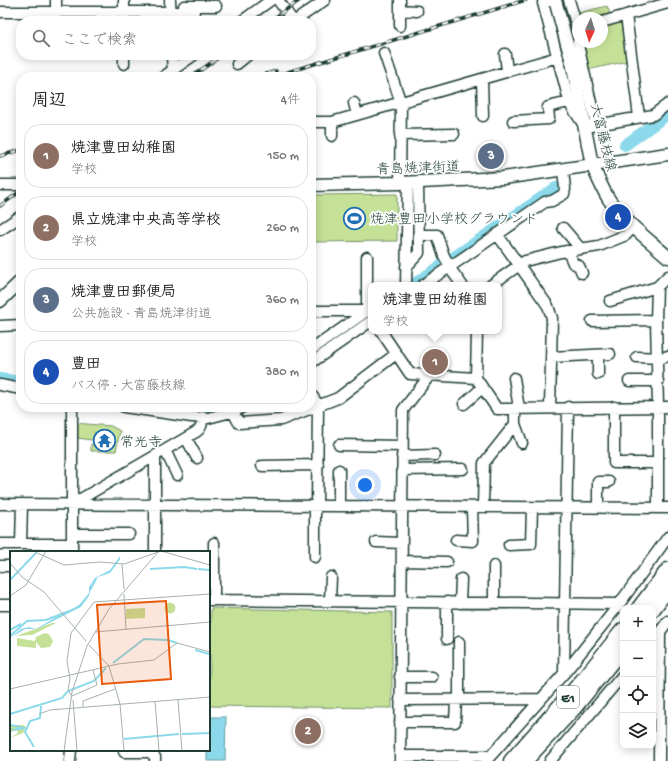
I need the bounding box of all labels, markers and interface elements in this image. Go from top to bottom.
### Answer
north arrow [572,12,608,48]
search box [16,16,316,60]
icon: search [30,27,52,49]
text: ここで検索 [62,32,137,50]
text: 周辺 [32,92,66,112]
text: 4件 [281,93,300,108]
street label: 大富藤枝線 [585,102,618,174]
text: 焼津豊田幼稚園 [71,140,176,158]
pin: 3 [478,141,504,171]
text: 1 [43,149,49,164]
text: 150 m [267,149,299,164]
street label: 青島焼津街道 [376,160,460,179]
text: 学校 [71,163,97,178]
pin: 4 [605,202,631,232]
sports icon: 焼津豊田小学校グラウンド [341,205,367,231]
text: 県立焼津中央高等学校 [71,212,221,230]
place label: 焼津豊田小学校グラウンド [370,212,538,229]
text: 2 [43,221,49,236]
text: 260 m [266,221,299,236]
text: 学校 [71,235,97,250]
popup [368,282,502,334]
text: 焼津豊田郵便局 [71,284,176,302]
text: 焼津豊田幼稚園 [382,292,488,310]
text: 3 [43,293,49,308]
text: 360 m [266,293,299,308]
text: 公共施設 · 青島焼津街道 [71,307,211,322]
text: 学校 [382,315,409,330]
pin: 1 [422,347,448,377]
text: 豊田 [71,356,101,374]
text: 4 [43,365,49,380]
text: 380 m [265,365,299,380]
text: バス停 · 大富藤枝線 [71,379,185,394]
temple icon: 常光寺 [92,428,118,454]
place label: 常光寺 [120,435,162,452]
your location [355,475,375,495]
inset map [10,551,210,751]
map controls [620,605,656,749]
button: + [620,605,656,641]
button: − [620,641,656,677]
button: locate [620,677,656,713]
road number: E1 [557,686,579,708]
button: layers [620,713,656,749]
pin: 2 [295,716,321,746]

